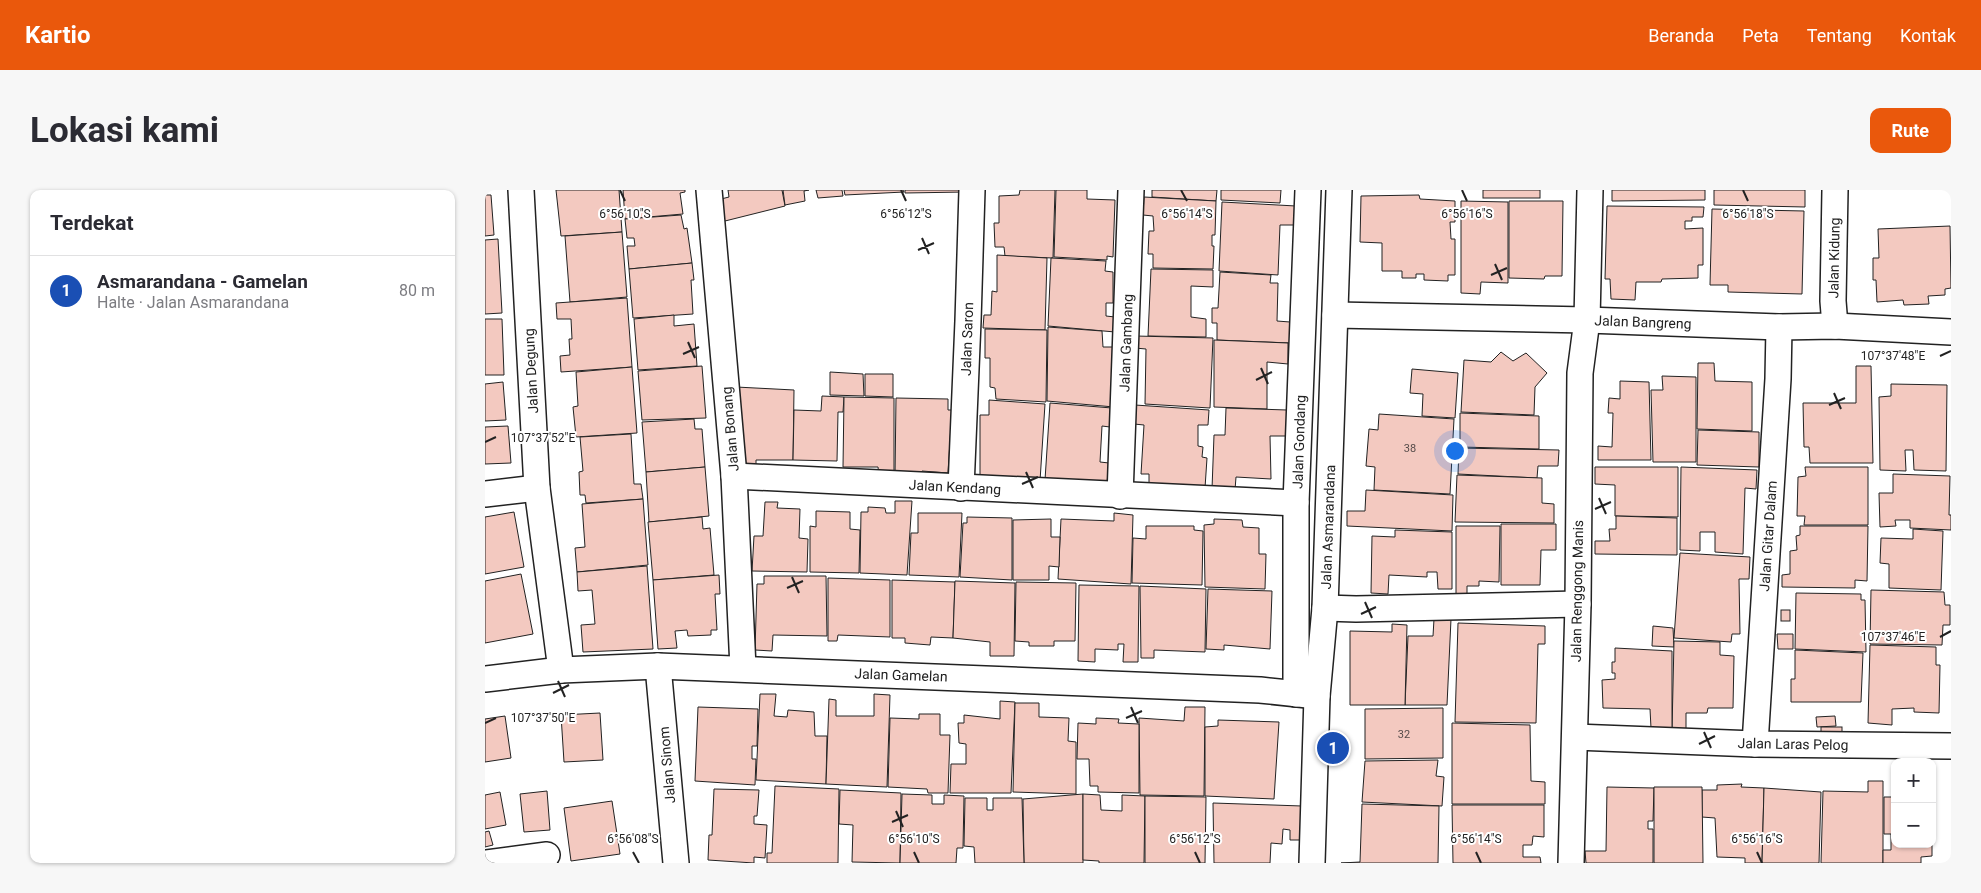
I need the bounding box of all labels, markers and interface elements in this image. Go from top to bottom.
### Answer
text: Kartio [25,21,91,49]
text: Beranda [1648,25,1714,46]
text: Peta [1742,25,1779,46]
text: Tentang [1807,25,1872,46]
text: Kontak [1900,25,1956,46]
button: Rute [1870,108,1951,153]
text: Lokasi kami [30,110,219,151]
text: 6°56'10"S [599,207,651,221]
text: 6°56'12"S [880,207,932,221]
text: 6°56'14"S [1161,207,1213,221]
text: 6°56'16"S [1441,207,1493,221]
text: 6°56'18"S [1722,207,1774,221]
text: Terdekat [50,211,134,235]
street label: Jalan Kidung [1825,217,1843,299]
text: Asmarandana - Gamelan [97,270,308,293]
text: 1 [61,281,71,300]
text: 80 m [399,281,435,300]
text: Halte · Jalan Asmarandana [97,293,289,312]
street label: Jalan Gambang [1116,294,1136,392]
street label: Jalan Saron [958,302,976,376]
street label: Jalan Bangreng [1594,312,1692,332]
street label: Jalan Degung [521,328,541,414]
text: 107°37'48"E [1861,349,1925,363]
street label: Jalan Bonang [718,386,742,472]
street label: Jalan Gondang [1289,395,1309,489]
text: 107°37'52"E [511,431,575,445]
your location [1442,438,1468,464]
house number: 38 [1404,442,1416,455]
street label: Jalan Asmarandana [1318,465,1338,589]
street label: Jalan Kendang [908,477,1002,497]
street label: Jalan Gitar Dalam [1756,480,1780,592]
street label: Jalan Renggong Manis [1568,520,1586,662]
text: 107°37'46"E [1861,630,1925,644]
street label: Jalan Gamelan [854,665,948,685]
text: 107°37'50"E [511,711,575,725]
street label: Jalan Sinom [656,726,678,804]
house number: 32 [1398,728,1410,741]
pin: 1 [1317,729,1349,767]
street label: Jalan Laras Pelog [1737,735,1849,753]
map controls [1891,758,1936,848]
button: + [1891,758,1936,803]
button: − [1891,803,1936,848]
text: 6°56'08"S [607,832,659,846]
text: 6°56'10"S [888,832,940,846]
text: 6°56'12"S [1169,832,1221,846]
text: 6°56'14"S [1450,832,1502,846]
text: 6°56'16"S [1731,832,1783,846]

